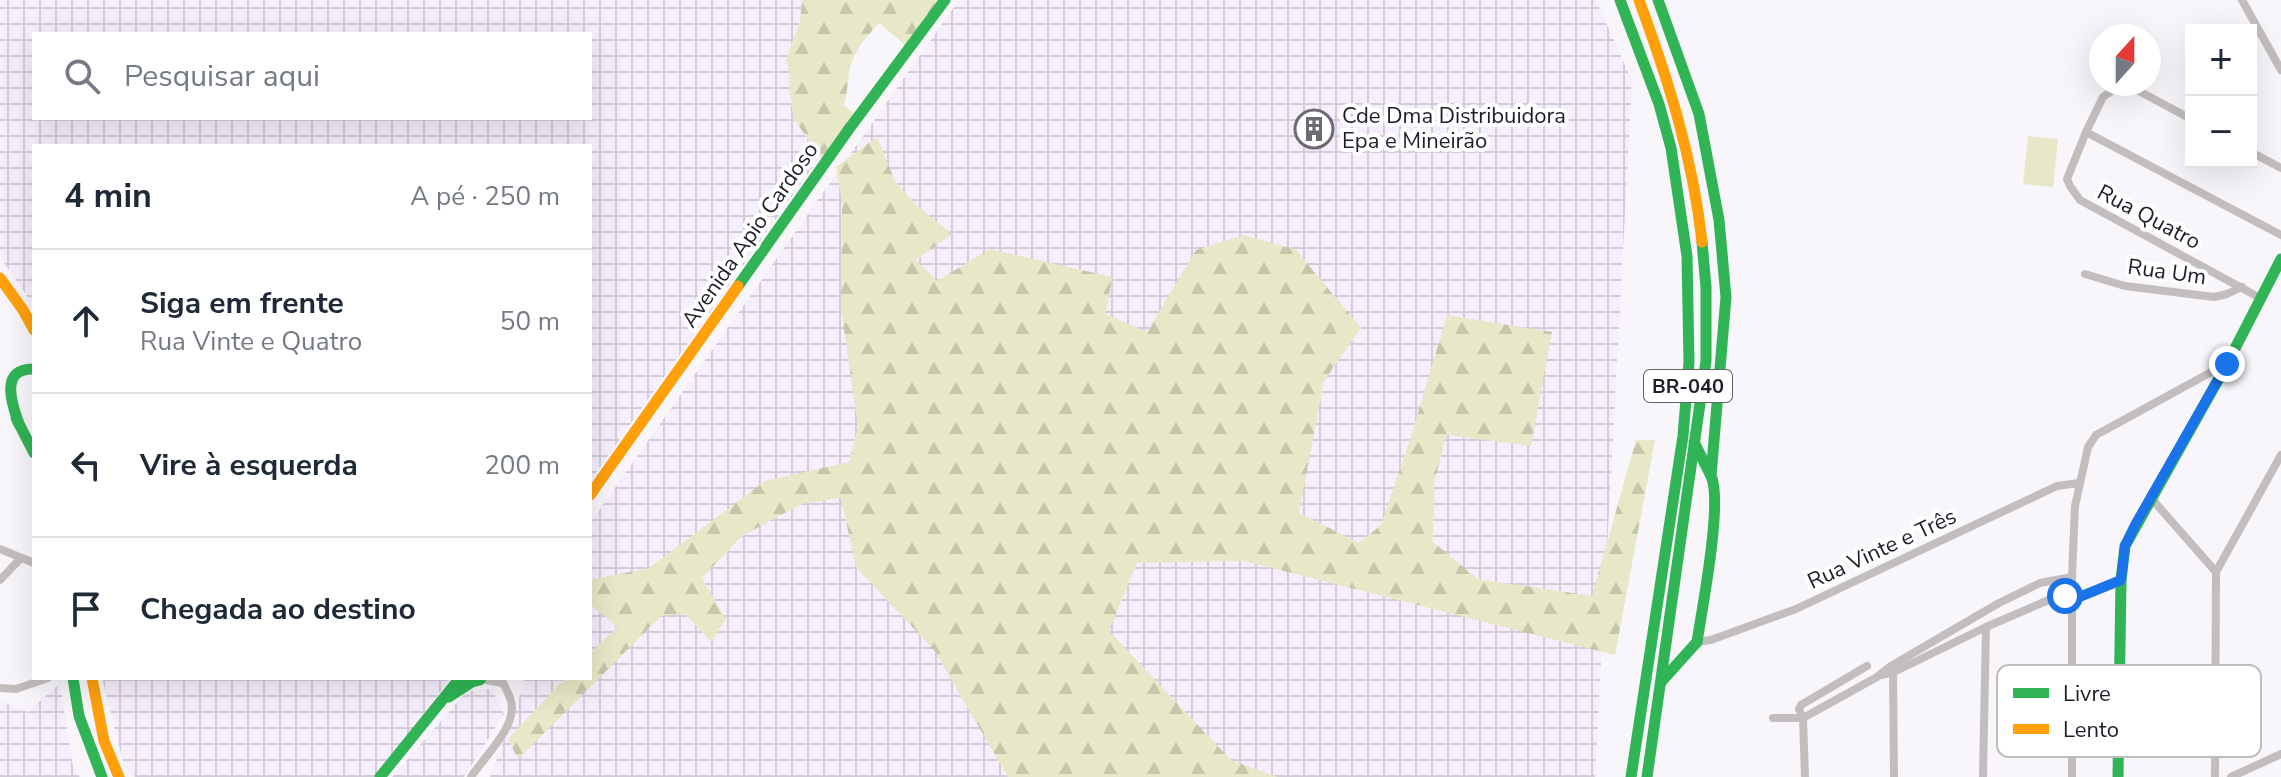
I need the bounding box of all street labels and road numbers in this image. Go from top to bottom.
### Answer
street label: Avenida Apio Cardoso [675,136,825,334]
street label: Rua Quatro [2092,177,2206,257]
street label: Rua Um [2126,252,2208,292]
road number: BR-040 [1644,370,1732,402]
street label: Rua Vinte e Três [1803,501,1961,597]

